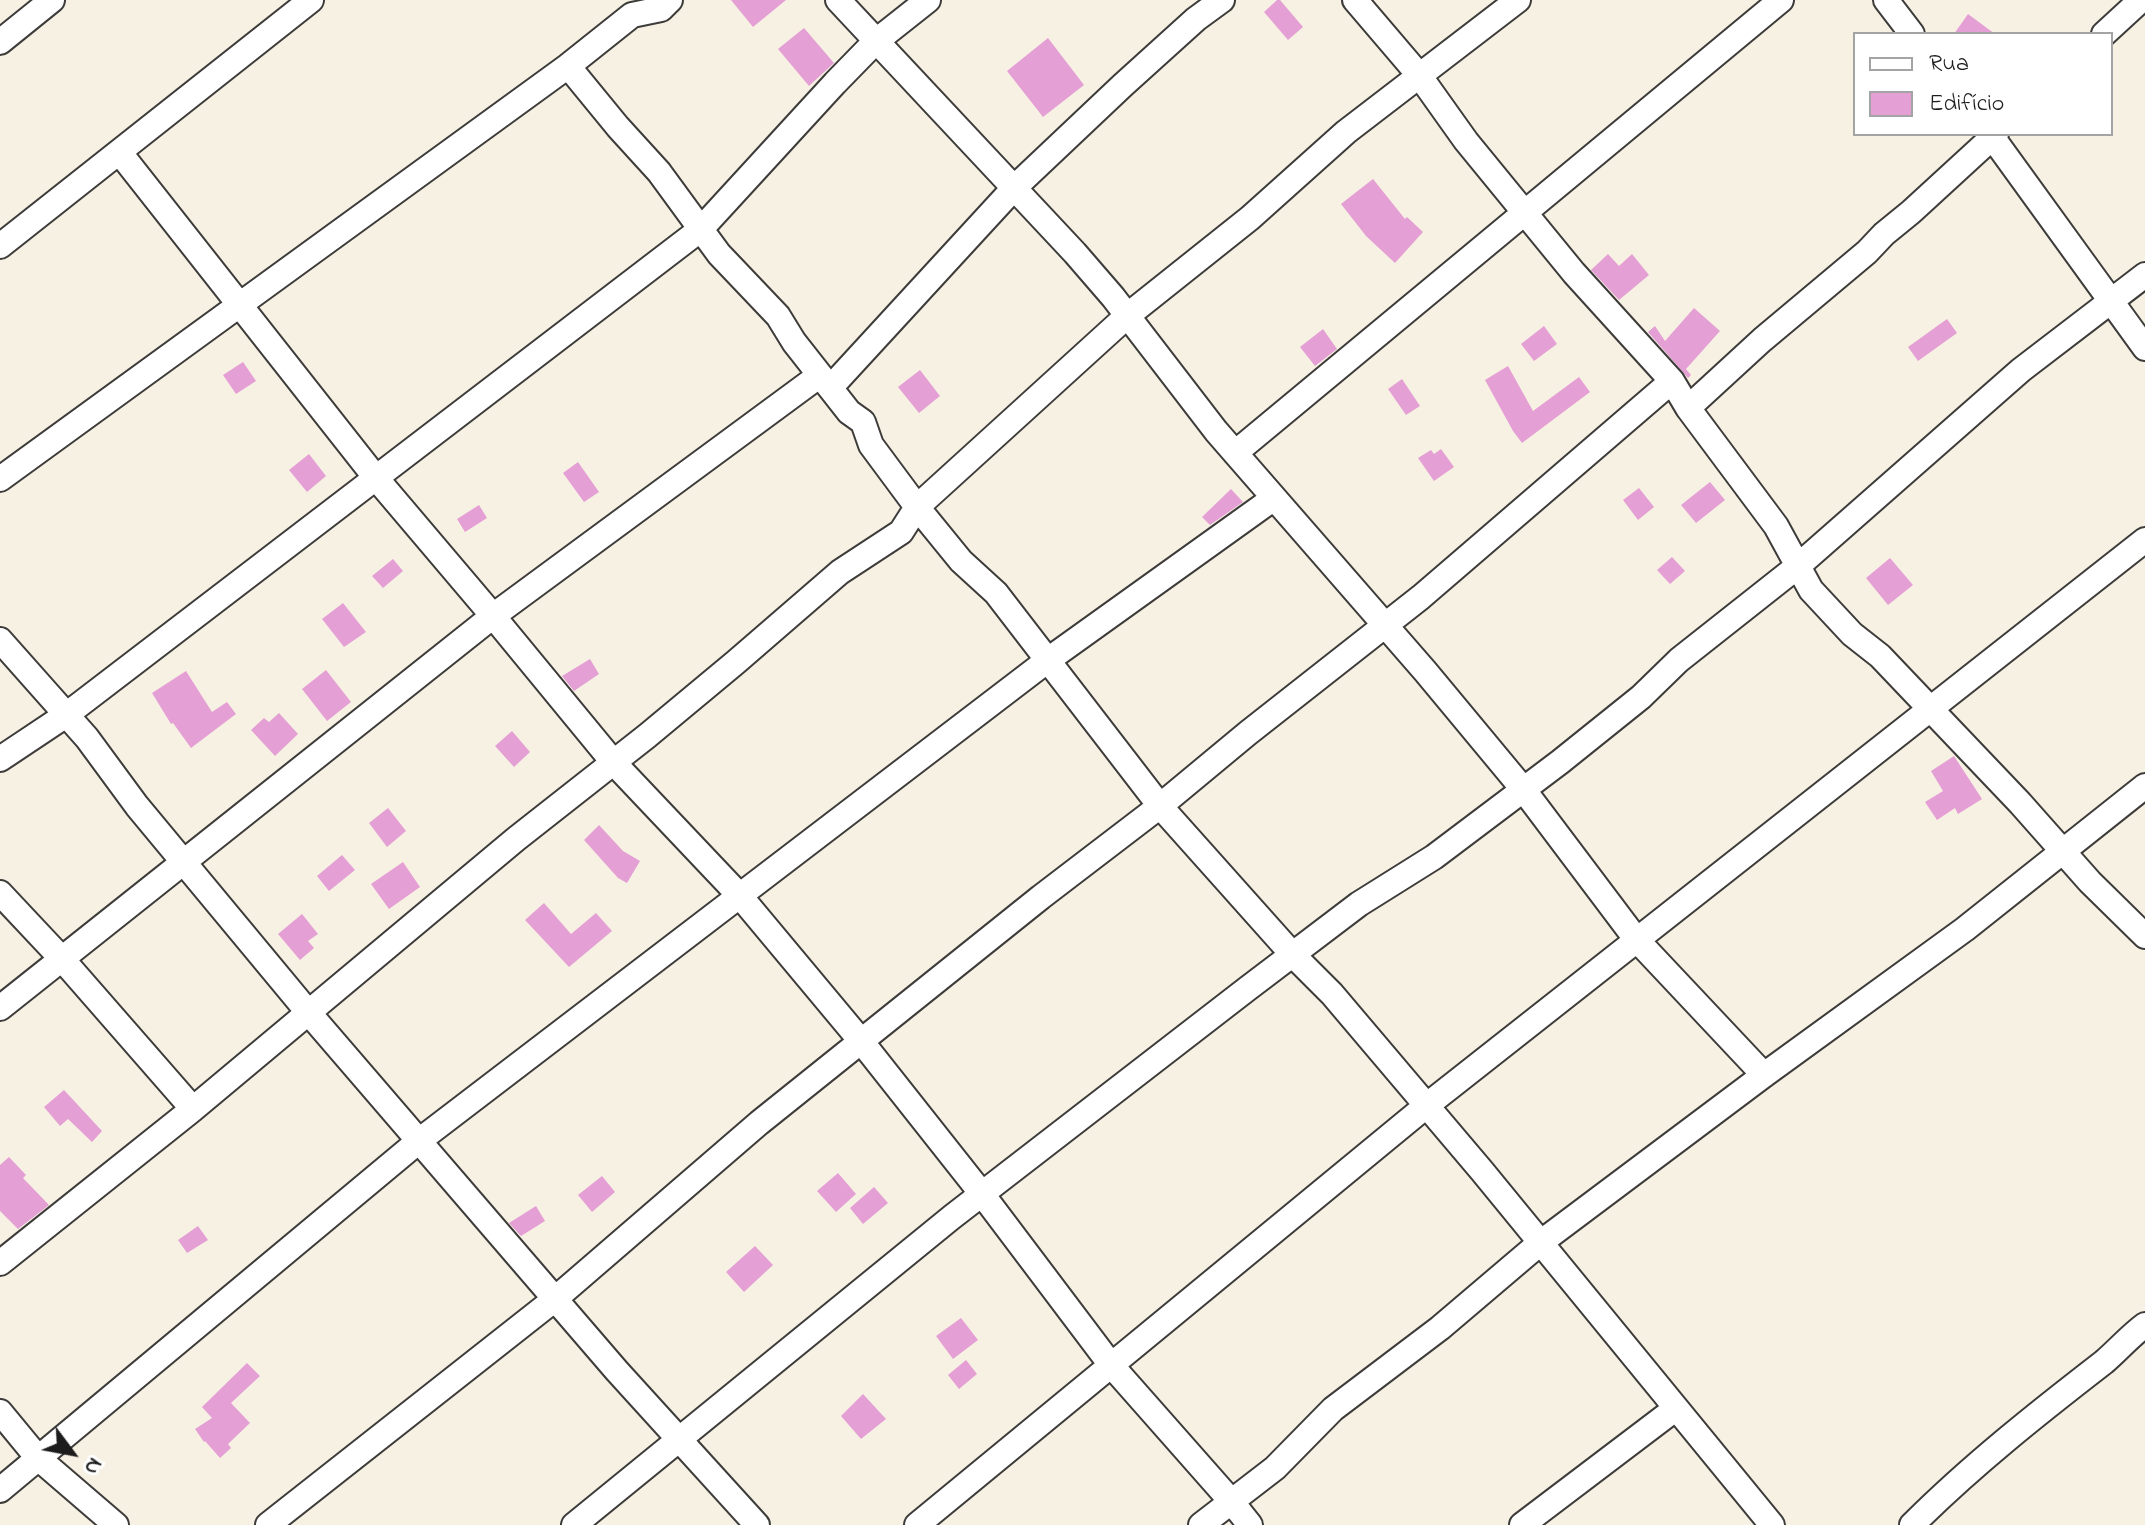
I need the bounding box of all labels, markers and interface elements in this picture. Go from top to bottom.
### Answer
legend [1853,32,2113,136]
text: Rua [1929,47,1969,82]
text: Edifício [1929,87,2004,122]
north arrow [32,1413,112,1493]
text: N [75,1451,110,1480]

